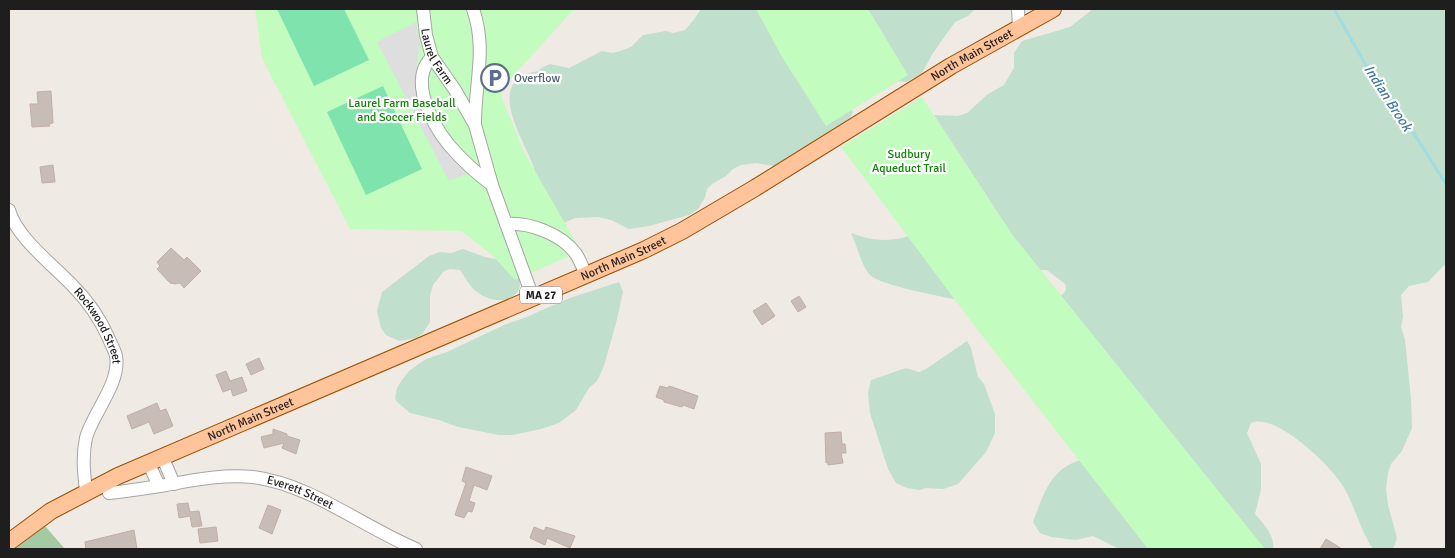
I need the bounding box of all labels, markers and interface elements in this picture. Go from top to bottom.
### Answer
street label: North Main Street [928,25,1015,84]
street label: Laurel Farm [418,27,456,87]
water label: Indian Brook [1360,62,1417,136]
parking icon: Overflow [480,63,510,93]
place label: Overflow [514,71,560,86]
park label: Laurel Farm Baseball and Soccer Fields [348,96,456,125]
park label: Sudbury Aqueduct Trail [872,147,947,176]
street label: North Main Street [578,233,669,284]
street label: Rockwood Street [71,284,124,364]
road number: MA 27 [520,286,562,304]
street label: North Main Street [205,394,296,444]
street label: Everett Street [266,472,336,512]

